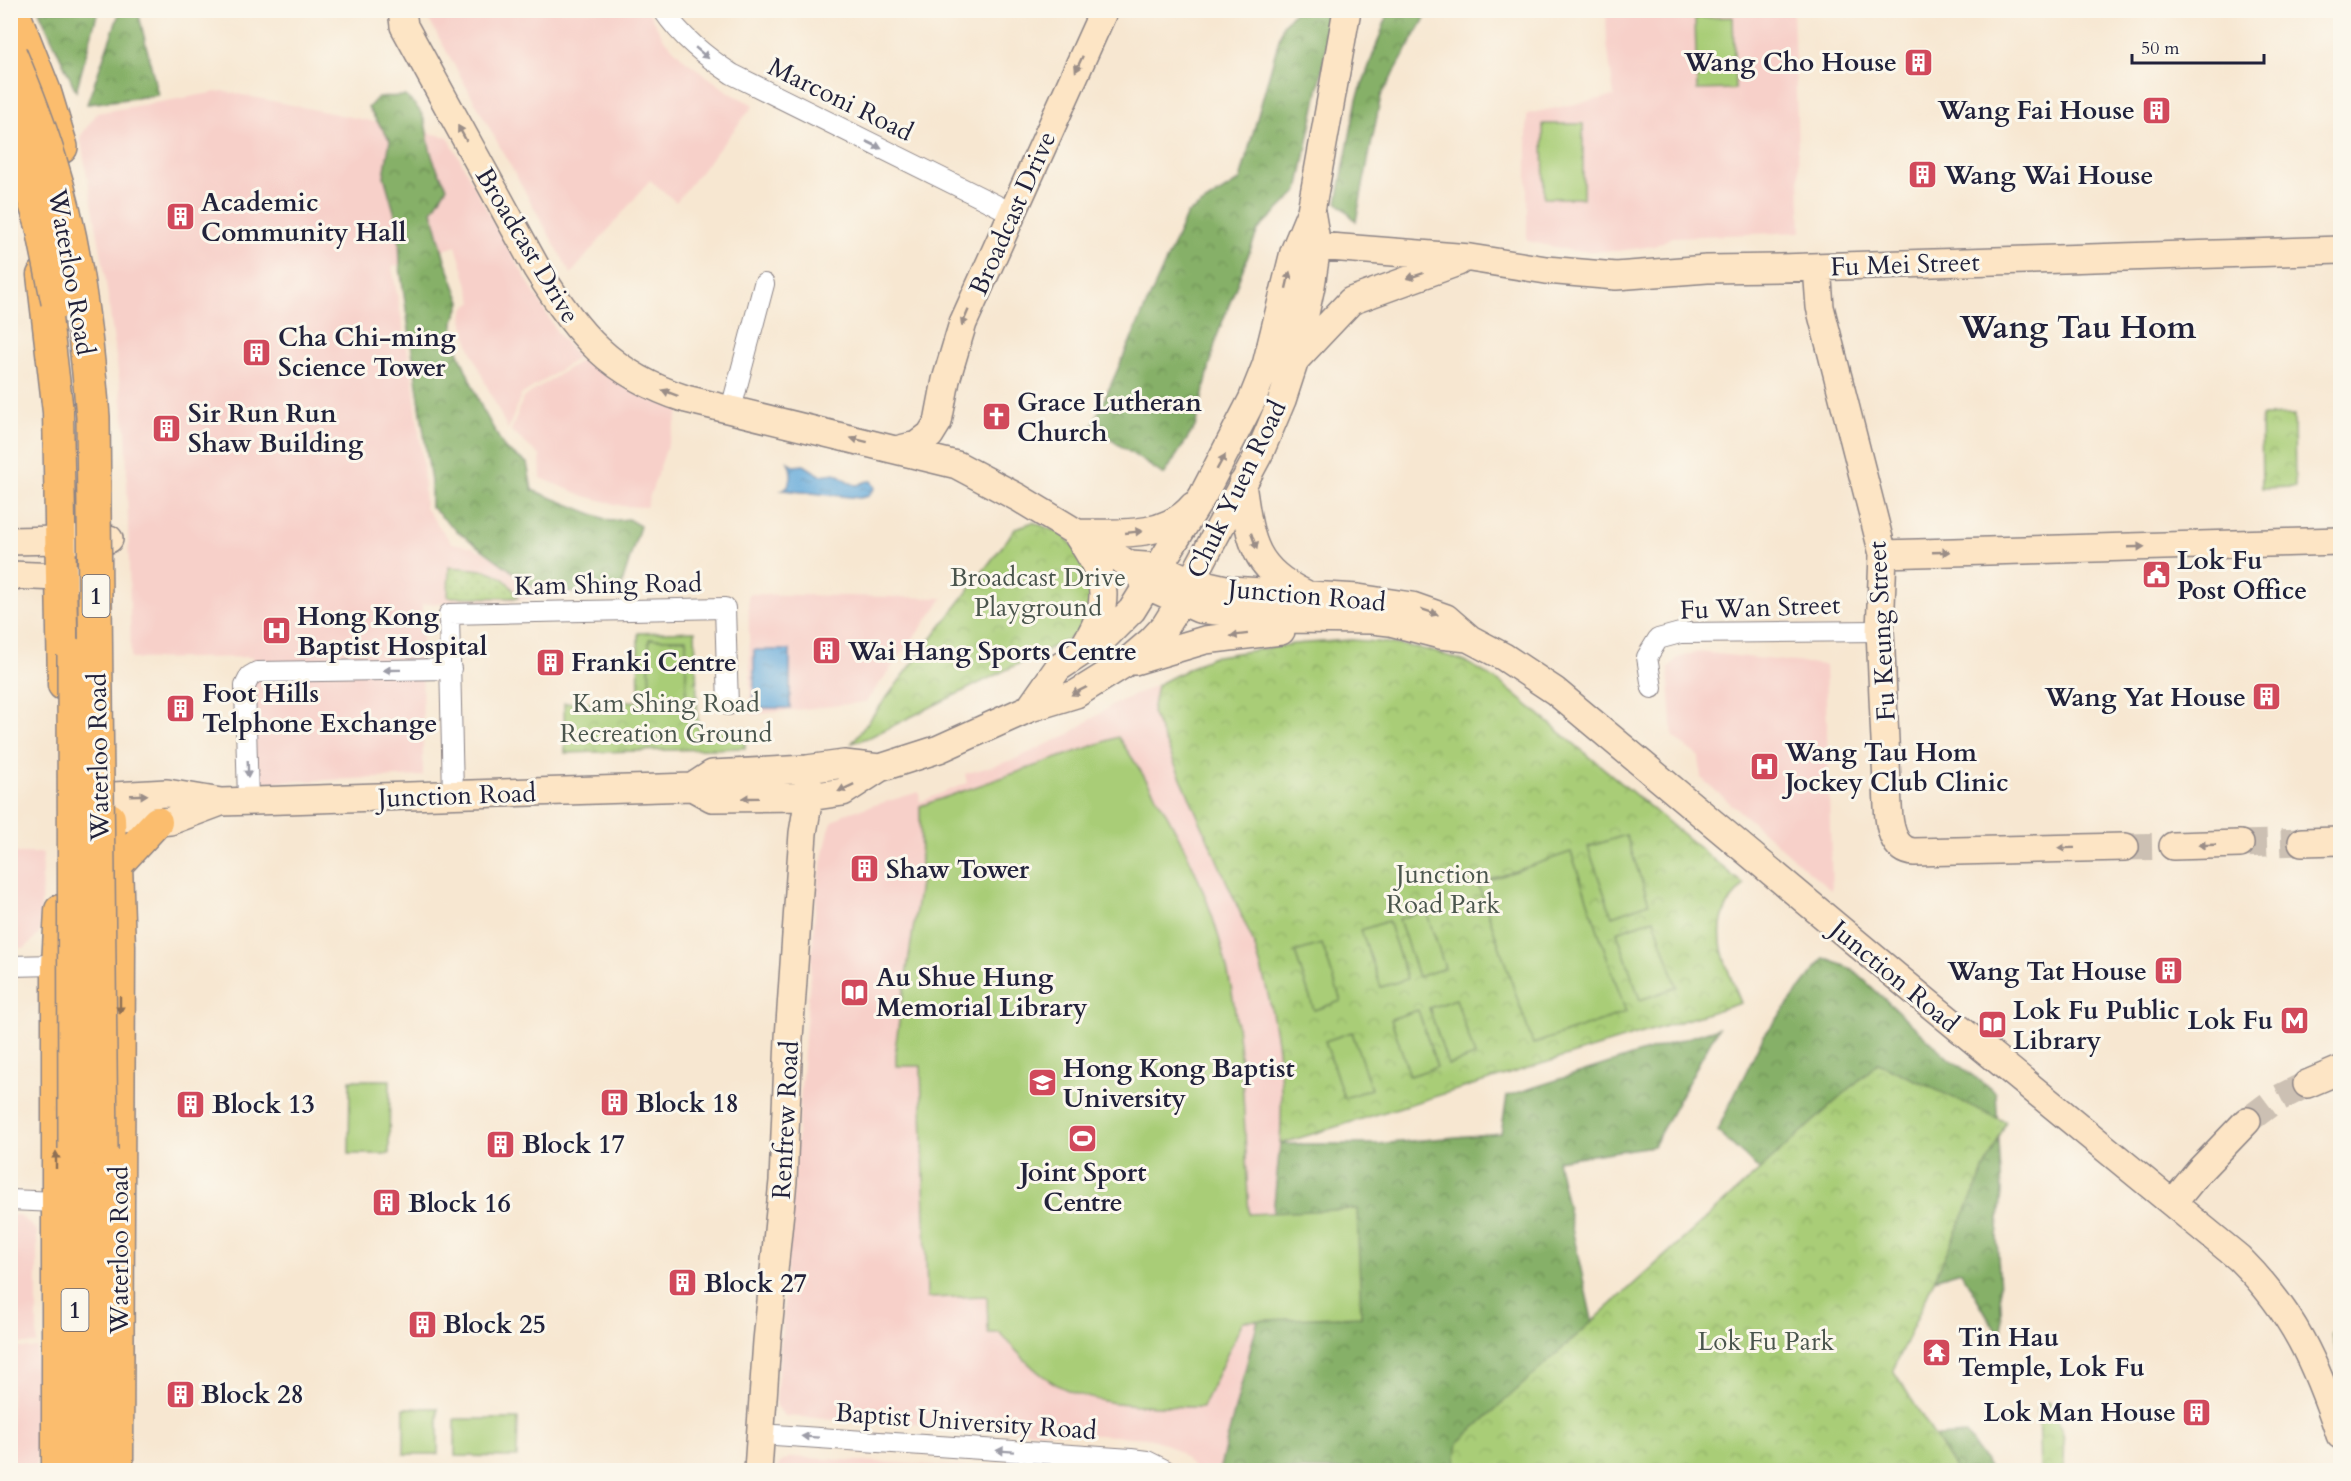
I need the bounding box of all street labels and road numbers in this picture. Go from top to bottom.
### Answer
street label: Marconi Road [762,49,919,150]
street label: Broadcast Drive [961,126,1064,301]
street label: Broadcast Drive [467,161,588,330]
street label: Waterloo Road [39,185,103,358]
street label: Fu Mei Street [1830,244,1980,285]
street label: Chuk Yuen Road [1178,394,1295,584]
street label: Fu Keung Street [1859,540,1904,722]
street label: Kam Shing Road [514,565,702,604]
street label: Junction Road [1223,571,1387,620]
road number: 1 [82,575,110,617]
street label: Fu Wan Street [1679,587,1841,628]
street label: Waterloo Road [80,672,117,842]
street label: Junction Road [373,775,537,816]
street label: Junction Road [1820,910,1967,1041]
street label: Renfrew Road [764,1040,807,1200]
street label: Waterloo Road [102,1166,137,1335]
road number: 1 [62,1289,88,1331]
street label: Baptist University Road [834,1395,1098,1448]

